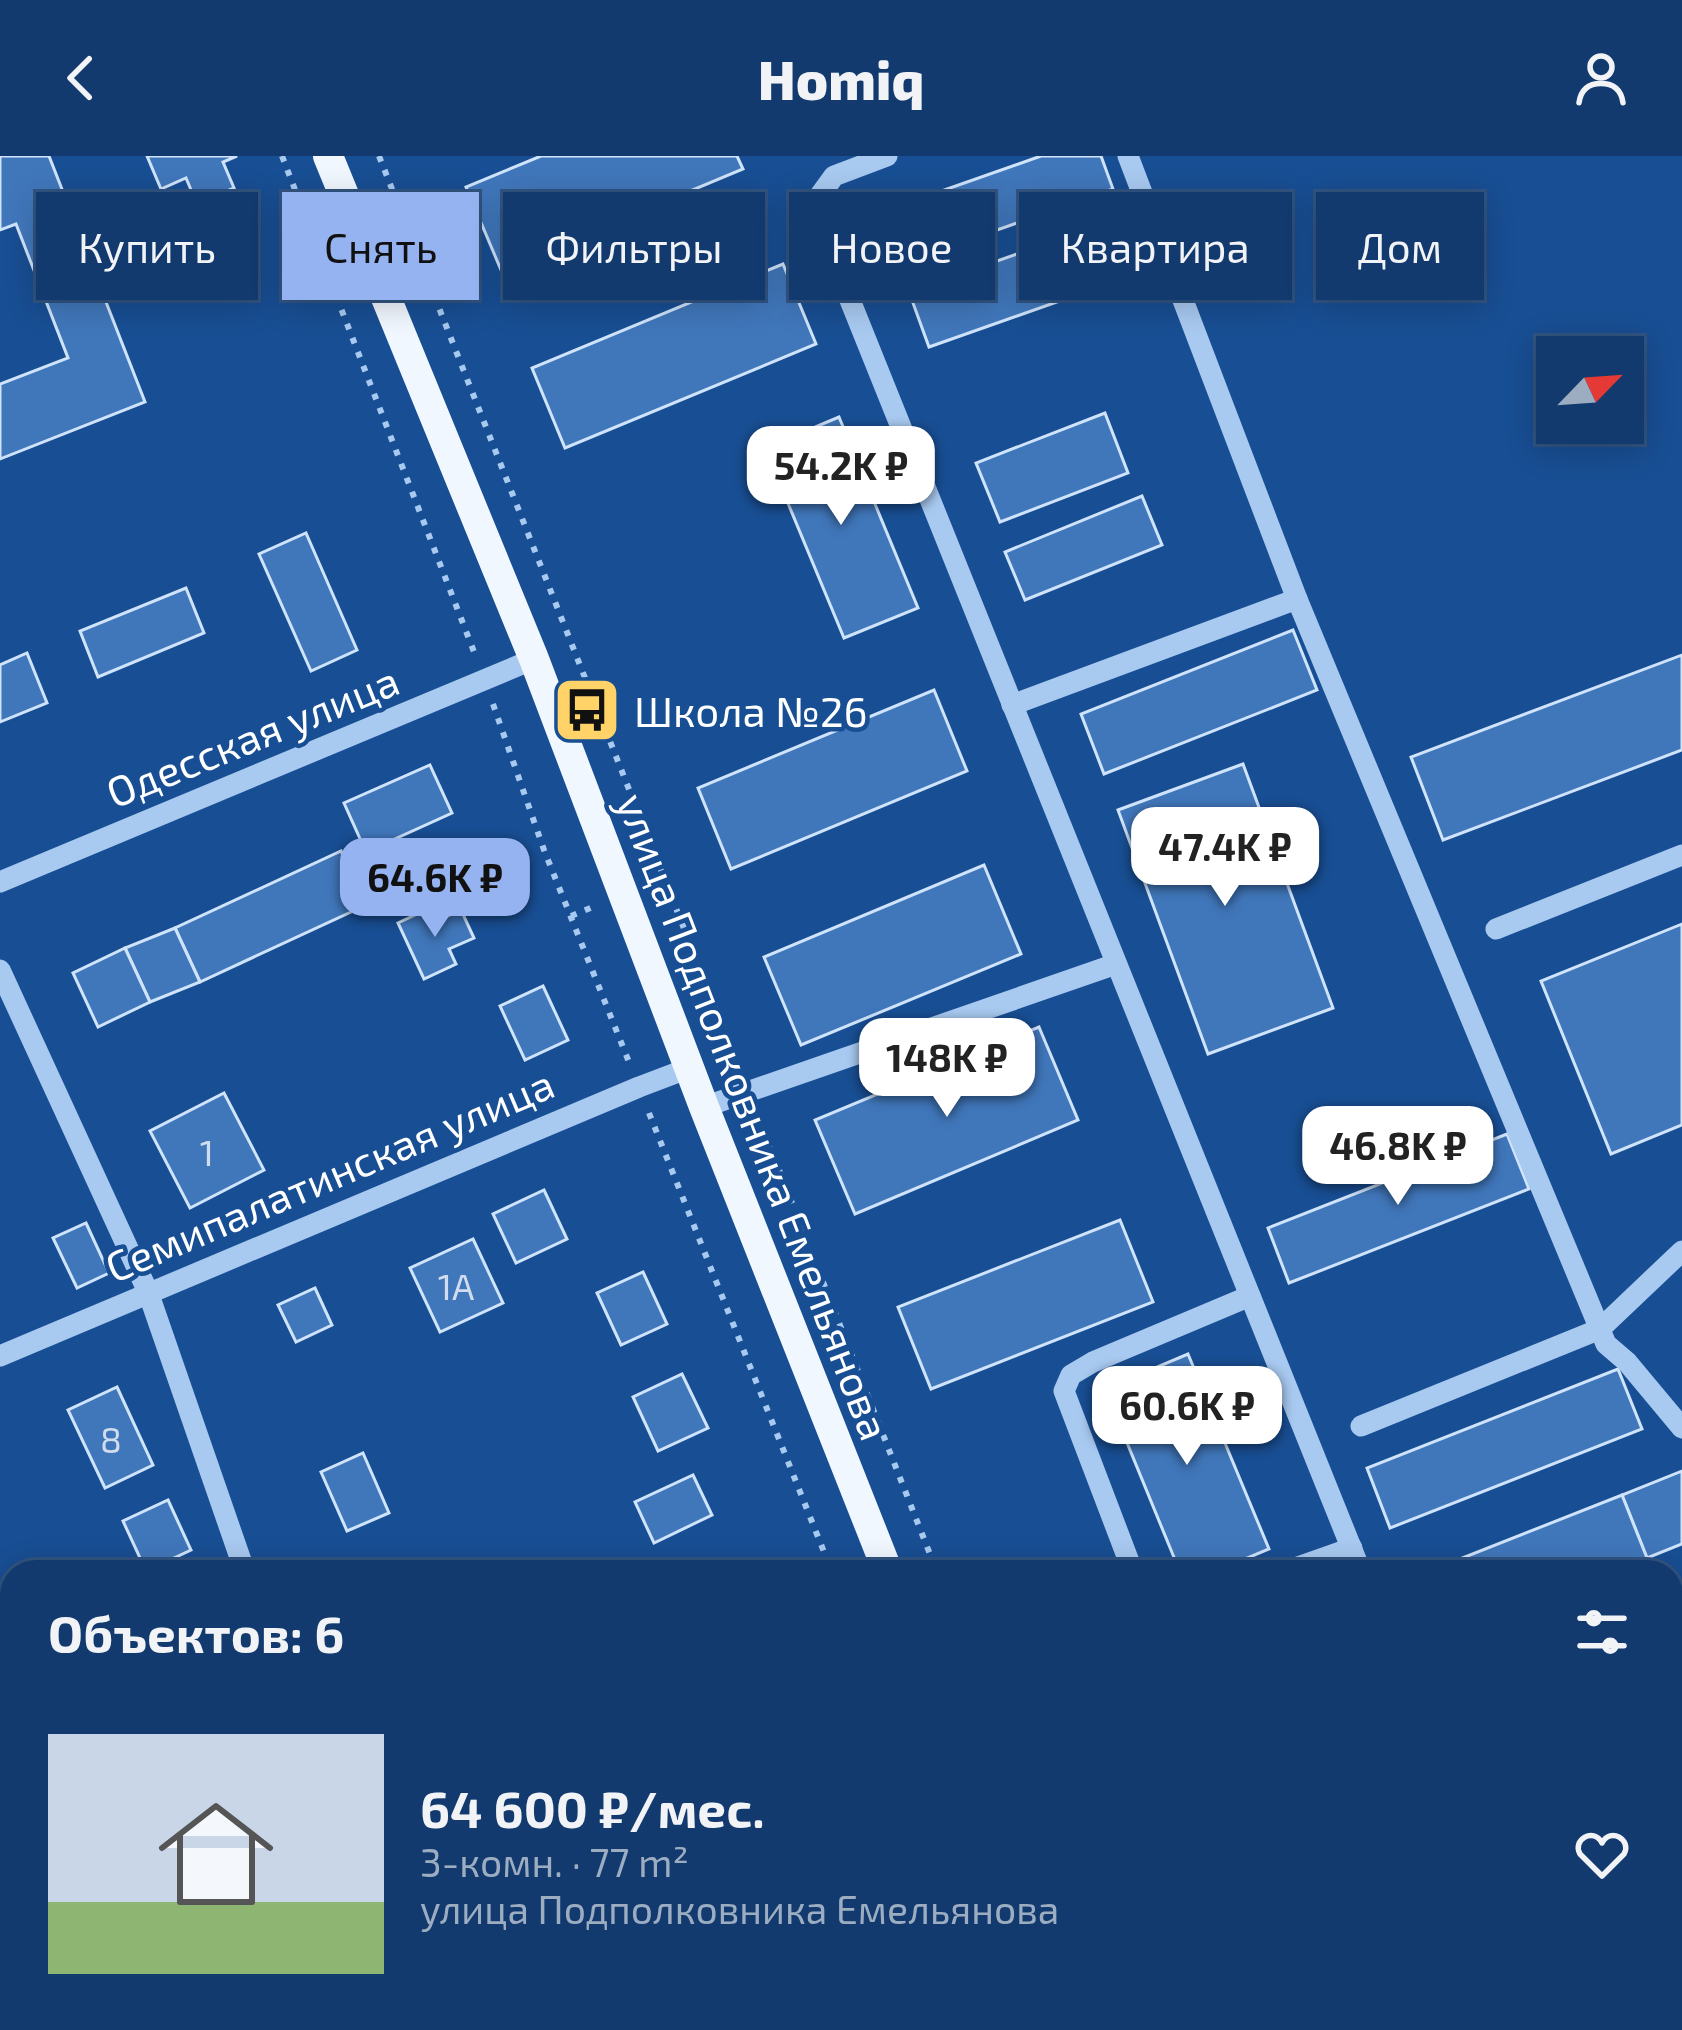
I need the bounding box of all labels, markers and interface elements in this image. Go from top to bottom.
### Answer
icon: back [48,45,114,111]
icon: person [1568,45,1634,111]
text: Homiq [758,46,924,111]
chip: Купить [36,192,258,300]
chip: Снять [282,192,479,300]
chip: Фильтры [503,192,765,300]
chip: Новое [789,192,995,300]
chip: Квартира [1019,192,1292,300]
chip: Дом [1316,192,1484,300]
north arrow [1536,336,1644,444]
map controls [1536,336,1644,444]
pin: 54.2K ₽ [730,426,952,528]
text: 54.2K ₽ [774,441,908,488]
street label: Одесская улица [98,654,406,817]
bus stop icon: Школа №26 [552,675,622,745]
place label: Школа №26 [634,685,868,735]
street label: улица Подполковника Емельянова [607,786,902,1447]
pin: 47.4K ₽ [1114,807,1336,909]
text: 47.4K ₽ [1158,822,1292,869]
pin: 64.6K ₽ [324,838,546,940]
text: 64.6K ₽ [367,853,503,900]
pin: 148K ₽ [849,1018,1045,1120]
text: 148K ₽ [886,1033,1008,1080]
street label: Семипалатинская улица [97,1057,561,1292]
pin: 46.8K ₽ [1287,1106,1509,1208]
text: 46.8K ₽ [1329,1121,1467,1168]
house number: 1 [200,1130,214,1173]
house number: 1А [438,1264,475,1307]
pin: 60.6K ₽ [1076,1366,1298,1468]
text: 60.6K ₽ [1119,1381,1255,1428]
house number: 8 [100,1417,122,1460]
icon: filters [1569,1599,1635,1665]
text: Объектов: 6 [48,1602,344,1663]
text: 64 600 ₽/мес. [420,1777,765,1838]
icon: home [144,1782,288,1926]
icon: heart [1569,1821,1635,1887]
text: 3-комн. · 77 m² [420,1838,689,1885]
text: улица Подполковника Емельянова [420,1885,1059,1932]

